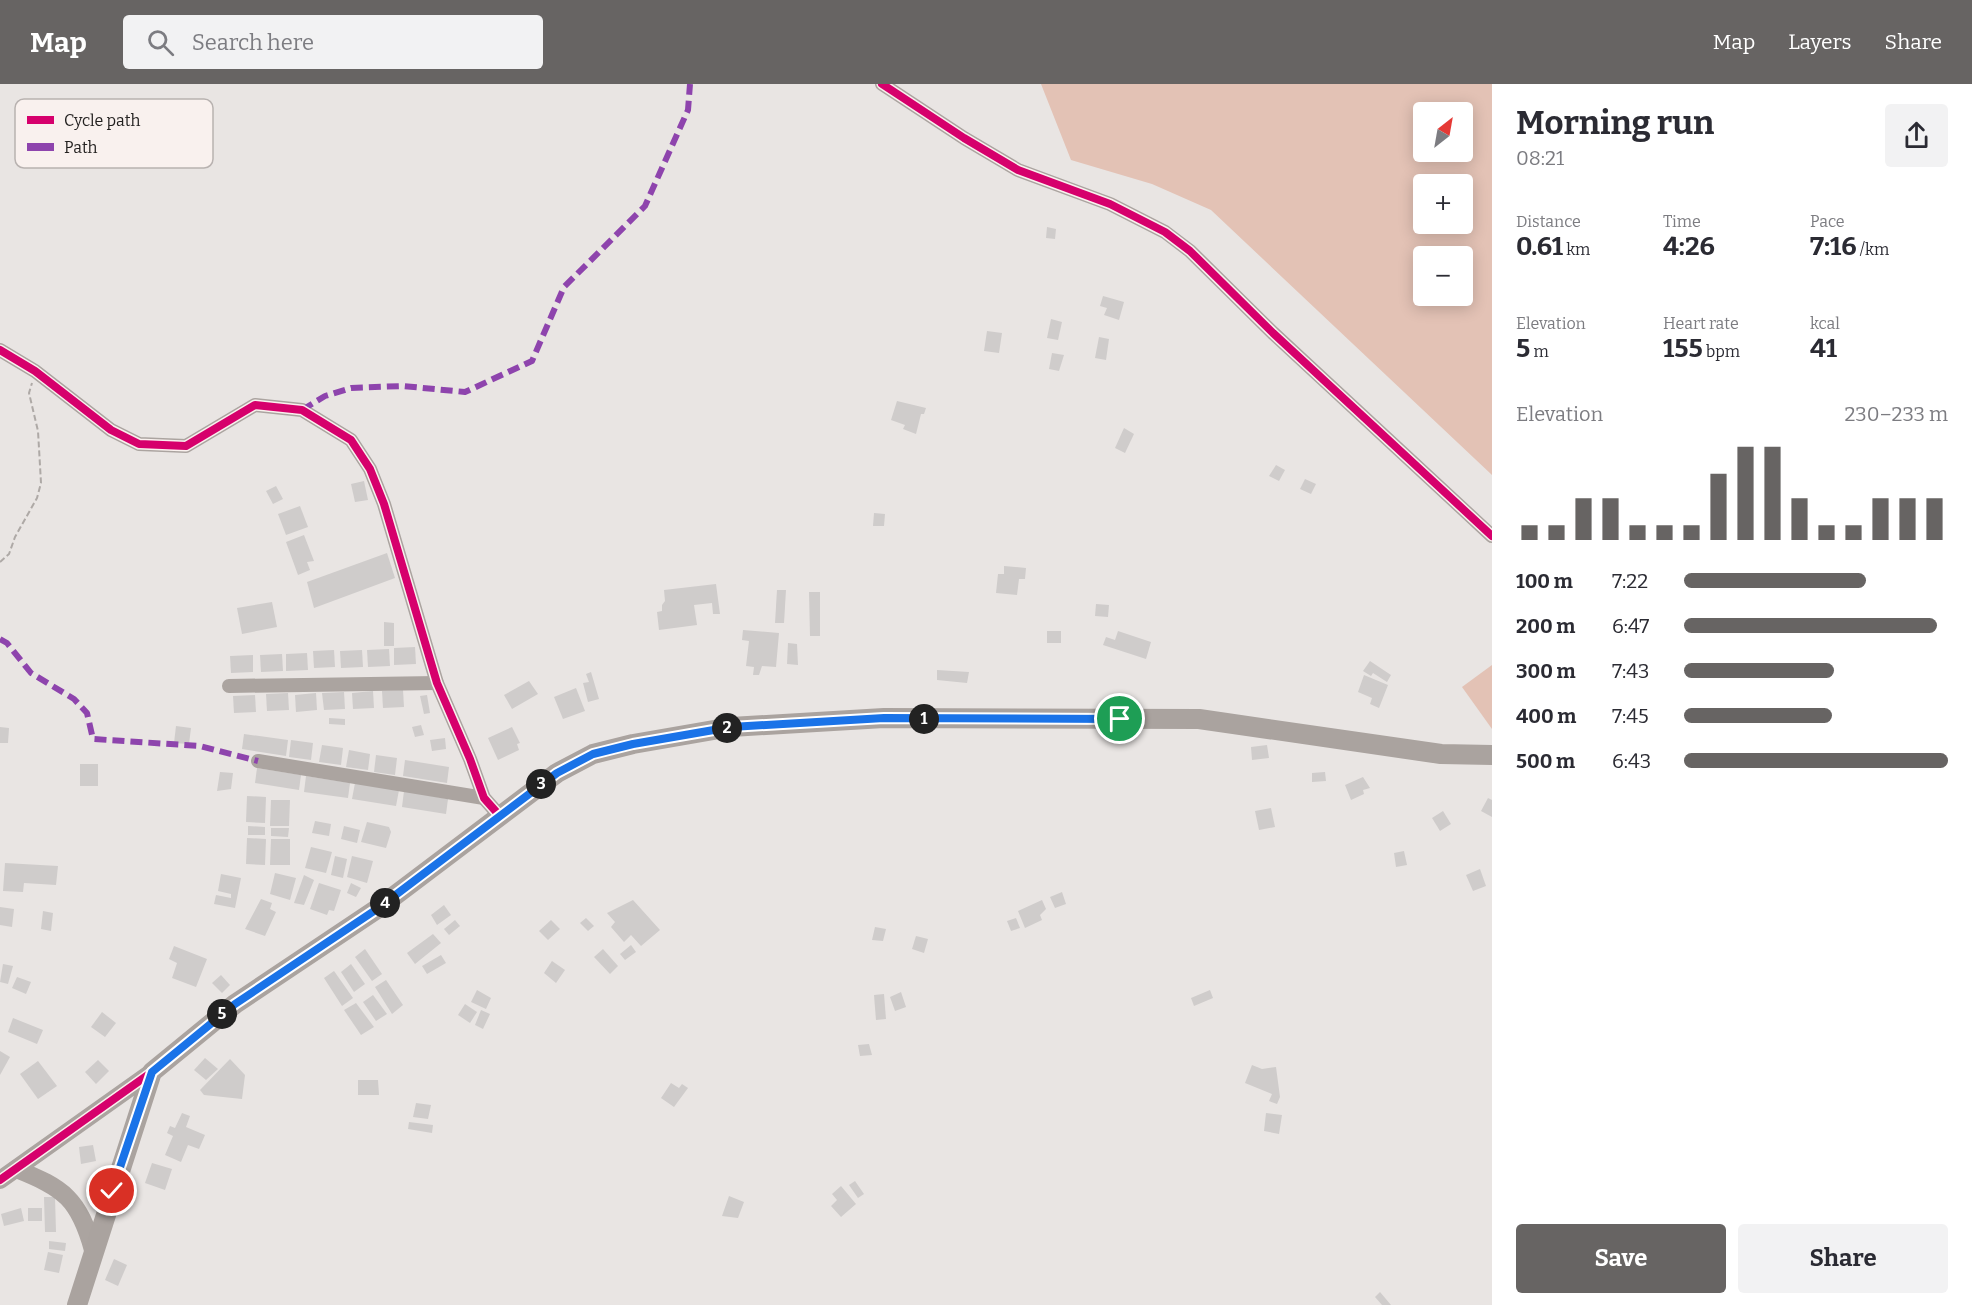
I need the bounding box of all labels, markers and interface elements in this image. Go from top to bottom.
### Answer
search box [123,15,543,69]
text: Map [30,26,87,59]
icon: search [144,26,177,59]
text: Search here [192,29,314,56]
text: Map [1713,29,1755,55]
text: Layers [1788,29,1852,55]
text: Share [1885,29,1942,55]
legend [15,99,213,168]
north arrow [1413,102,1473,162]
map controls [1413,102,1473,306]
text: Morning run [1516,103,1714,143]
button: share [1885,104,1948,167]
text: Cycle path [64,111,140,130]
text: Path [64,138,98,157]
text: 08:21 [1516,146,1564,170]
button: + [1413,174,1473,234]
text: Distance [1516,212,1581,231]
text: Time [1663,212,1701,231]
text: Pace [1810,212,1845,231]
text: 0.61 [1516,231,1563,262]
text: 4:26 [1663,231,1715,262]
text: 7:16 [1810,231,1857,262]
text: km [1563,240,1590,259]
text: /km [1857,240,1889,259]
button: − [1413,246,1473,306]
text: Elevation [1516,314,1586,333]
text: Heart rate [1663,314,1739,333]
text: kcal [1810,314,1840,333]
text: 5 [1516,333,1530,364]
text: 155 [1663,333,1703,364]
text: 41 [1810,333,1837,364]
text: m [1530,342,1549,361]
text: bpm [1703,342,1740,361]
text: Elevation [1516,402,1603,426]
text: 230–233 m [1844,402,1948,426]
text: 100 m [1516,569,1573,593]
text: 7:22 [1612,569,1648,593]
text: 200 m [1516,614,1575,638]
text: 6:47 [1612,614,1649,638]
text: 300 m [1516,659,1576,683]
text: 7:43 [1612,659,1649,683]
pin [1094,693,1145,744]
icon: arrive [1103,702,1136,735]
pin: 1 [909,704,939,734]
text: 400 m [1516,704,1576,728]
text: 7:45 [1612,704,1649,728]
text: 1 [921,709,927,728]
pin: 2 [712,713,742,743]
text: 2 [722,718,732,737]
text: 500 m [1516,749,1575,773]
text: 6:43 [1612,749,1651,773]
pin: 3 [526,769,556,799]
text: 3 [536,774,546,793]
pin: 4 [370,888,400,918]
text: 4 [380,893,390,912]
pin: 5 [207,999,237,1029]
text: 5 [218,1004,226,1023]
pin [86,1165,137,1216]
icon: check [95,1174,128,1207]
button: Save [1516,1224,1726,1293]
button: Share [1738,1224,1948,1293]

